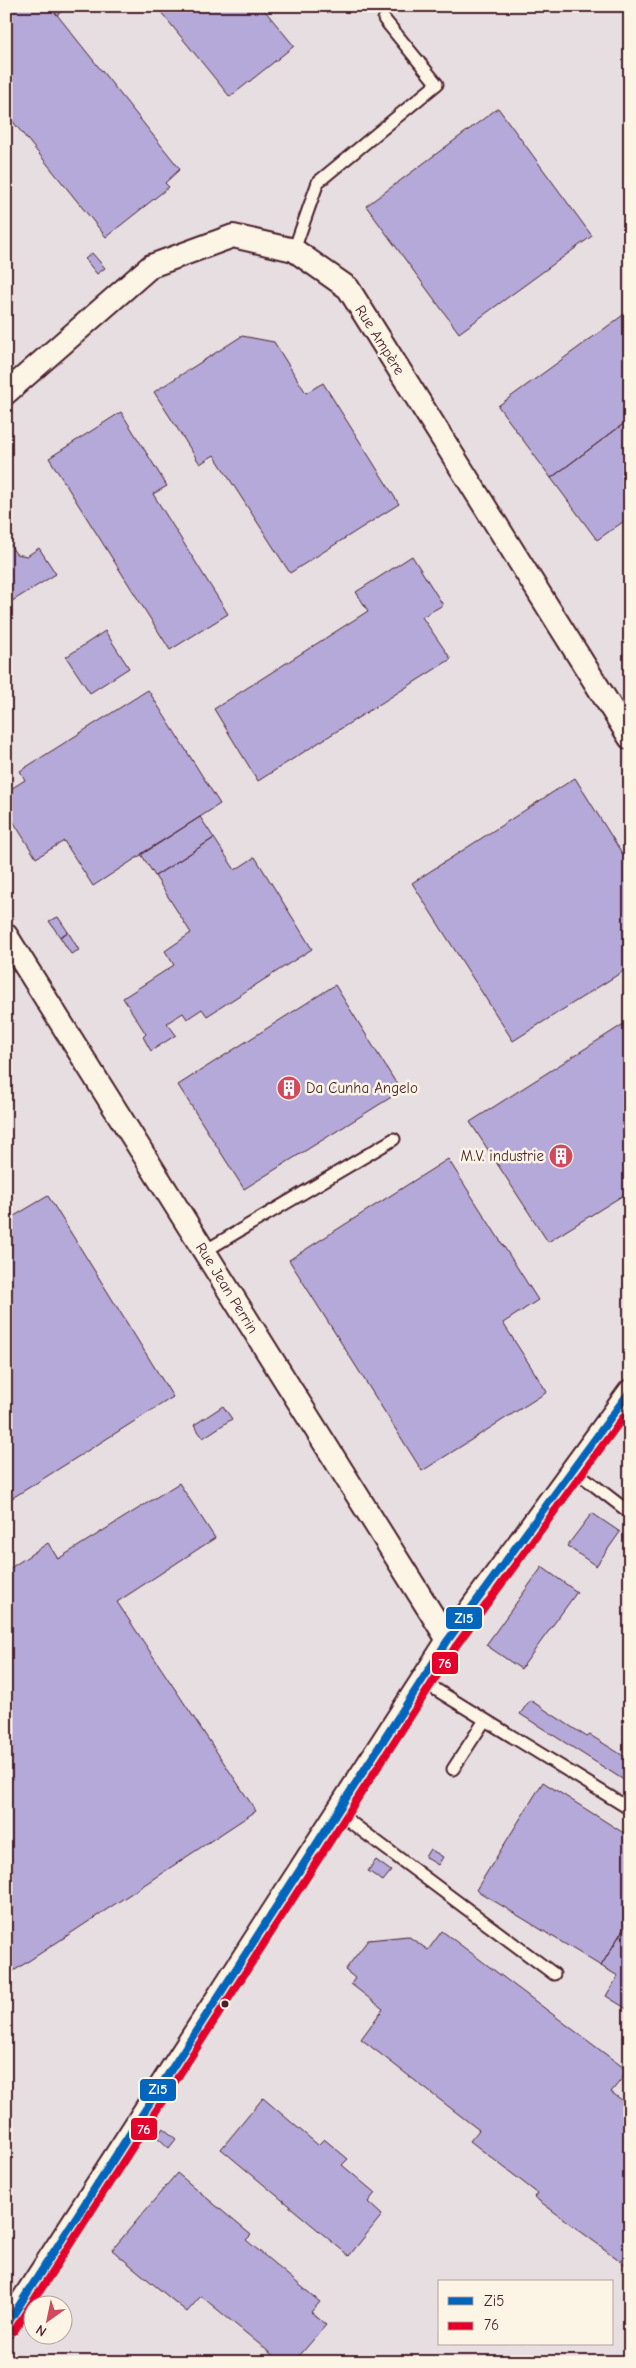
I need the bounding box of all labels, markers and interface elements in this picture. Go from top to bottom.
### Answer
street label: Rue Ampère [351,302,409,379]
building icon: Da Cunha Angelo [276,1075,302,1101]
place label: Da Cunha Angelo [306,1079,418,1097]
building icon: M.V. industrie [548,1143,574,1169]
place label: M.V. industrie [461,1147,544,1165]
street label: Rue Jean Perrin [192,1239,262,1337]
line badge: Zi5 [445,1606,483,1630]
text: Zi5 [455,1610,473,1627]
line badge: 76 [431,1651,459,1675]
text: 76 [438,1655,452,1672]
unlabelled marker [220,1999,230,2009]
line badge: Zi5 [139,2078,177,2102]
text: Zi5 [149,2081,167,2098]
line badge: 76 [130,2117,158,2141]
text: 76 [137,2121,151,2138]
legend [438,2280,614,2346]
text: Zi5 [484,2292,504,2310]
north arrow [22,2296,72,2346]
text: 76 [484,2316,499,2334]
text: N [33,2321,50,2340]

